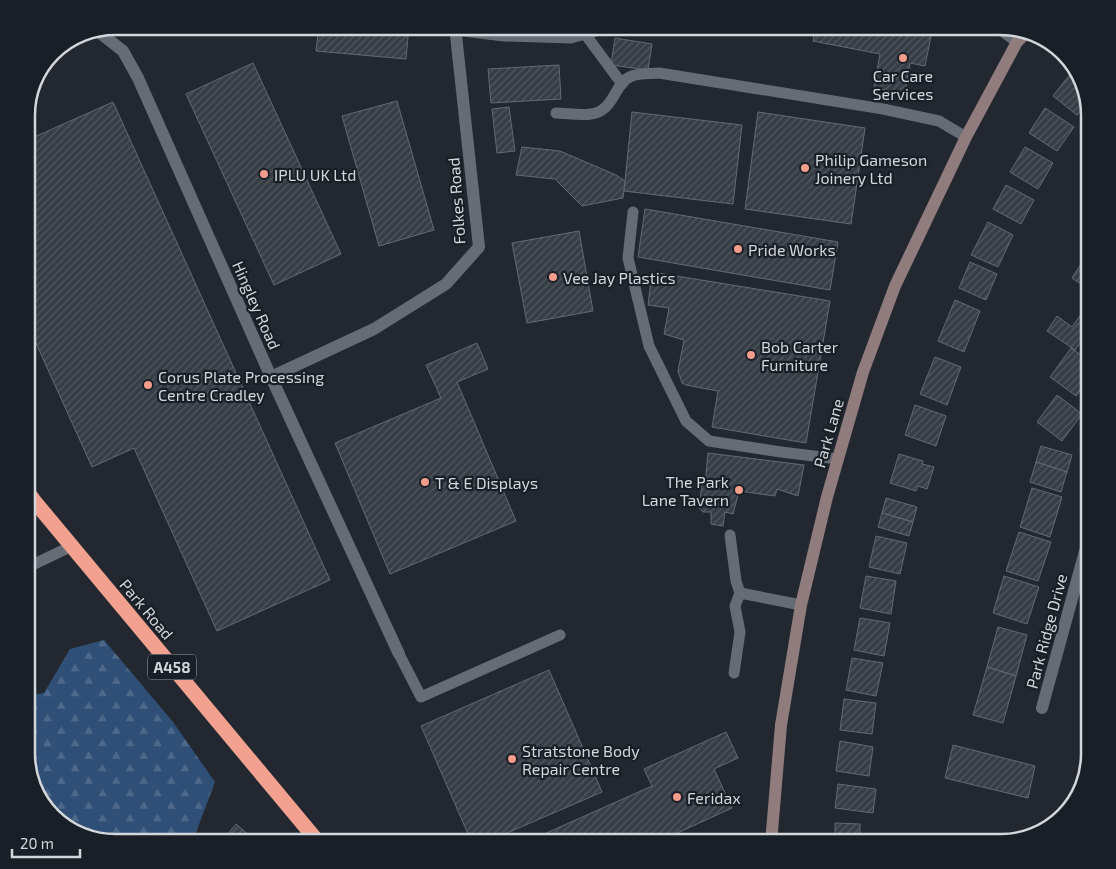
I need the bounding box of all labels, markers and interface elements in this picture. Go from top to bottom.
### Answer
marker: Car Care Services [897,52,909,64]
place label: Car Care Services [873,66,933,103]
place label: Philip Gameson Joinery Ltd [815,150,927,187]
street label: Folkes Road [443,157,469,245]
marker: Philip Gameson Joinery Ltd [799,162,811,174]
place label: IPLU UK Ltd [274,165,356,184]
marker: IPLU UK Ltd [258,168,270,180]
place label: Pride Works [748,240,836,259]
marker: Pride Works [732,243,744,255]
street label: Hingley Road [229,258,285,352]
place label: Vee Jay Plastics [563,268,676,287]
marker: Vee Jay Plastics [547,271,559,283]
place label: Bob Carter Furniture [761,337,839,374]
marker: Bob Carter Furniture [745,349,757,361]
place label: Corus Plate Processing Centre Cradley [158,367,324,404]
marker: Corus Plate Processing Centre Cradley [142,379,154,391]
street label: Park Lane [809,396,847,470]
place label: The Park Lane Tavern [642,472,729,509]
place label: T & E Displays [435,473,538,492]
marker: T & E Displays [419,476,431,488]
marker: The Park Lane Tavern [733,484,745,496]
street label: Park Ridge Drive [1022,571,1070,691]
street label: Park Road [116,575,178,643]
road number: A458 [148,654,196,680]
place label: Stratstone Body Repair Centre [522,741,640,778]
marker: Stratstone Body Repair Centre [506,753,518,765]
place label: Feridax [687,788,741,807]
marker: Feridax [671,791,683,803]
scale bar [12,826,80,858]
text: 20 m [20,834,54,852]

